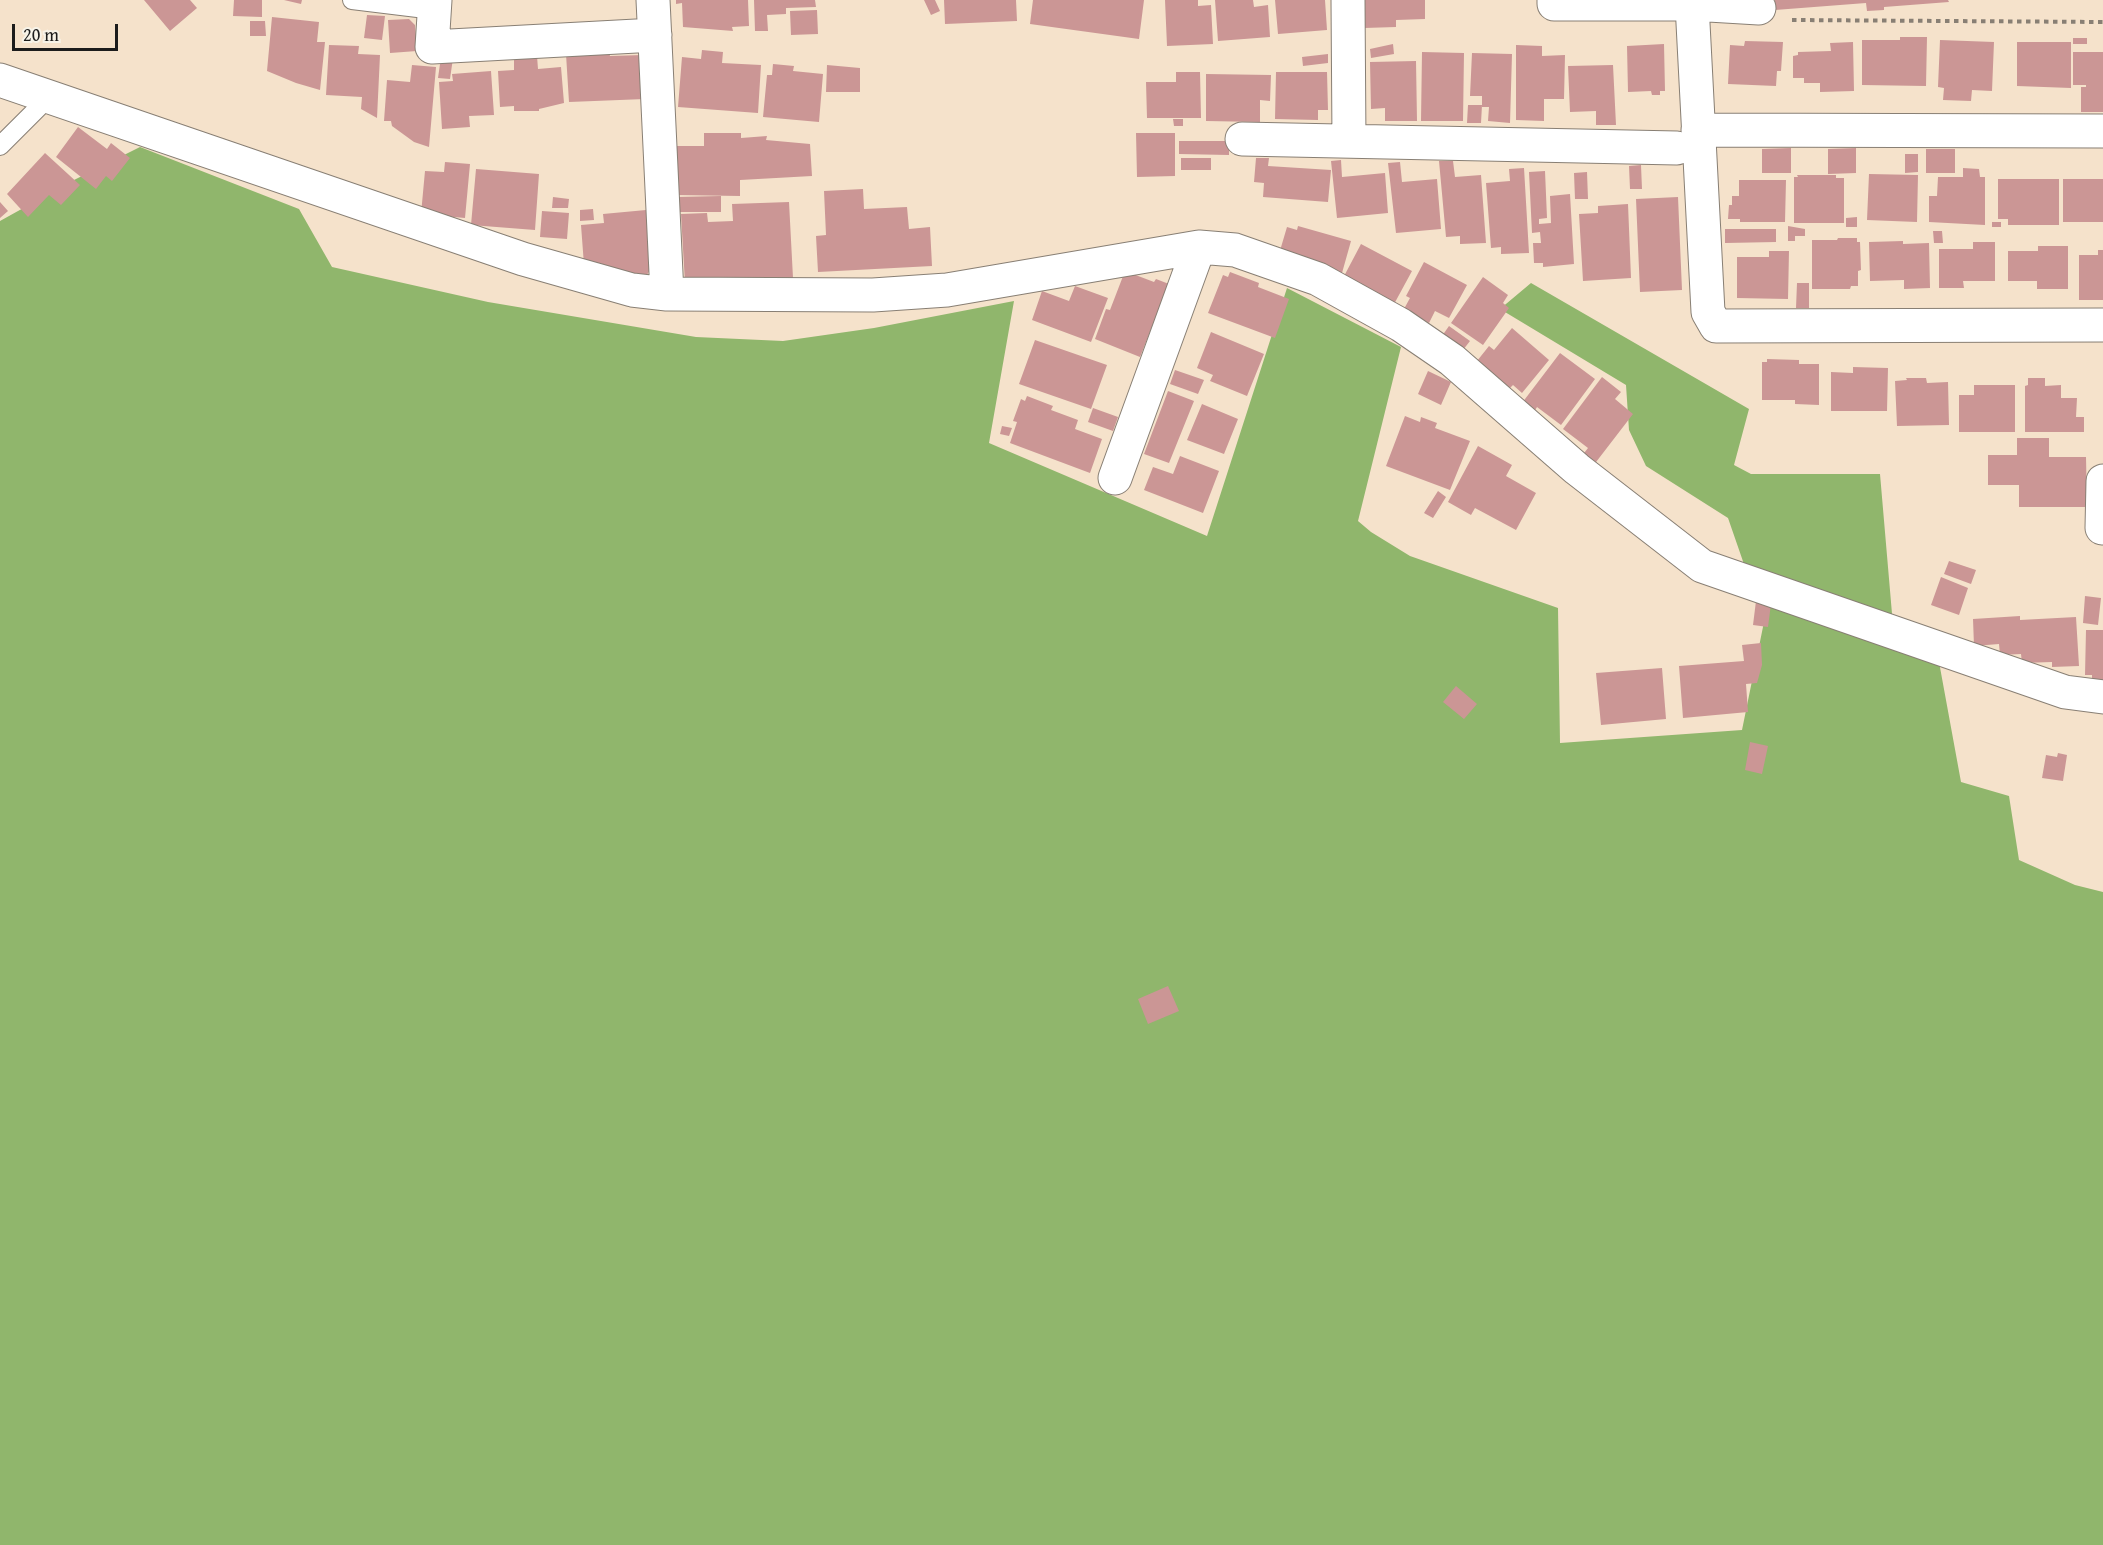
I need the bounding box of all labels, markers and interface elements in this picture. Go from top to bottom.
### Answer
scale bar [15,12,122,50]
text: 20 m [23,21,59,48]

